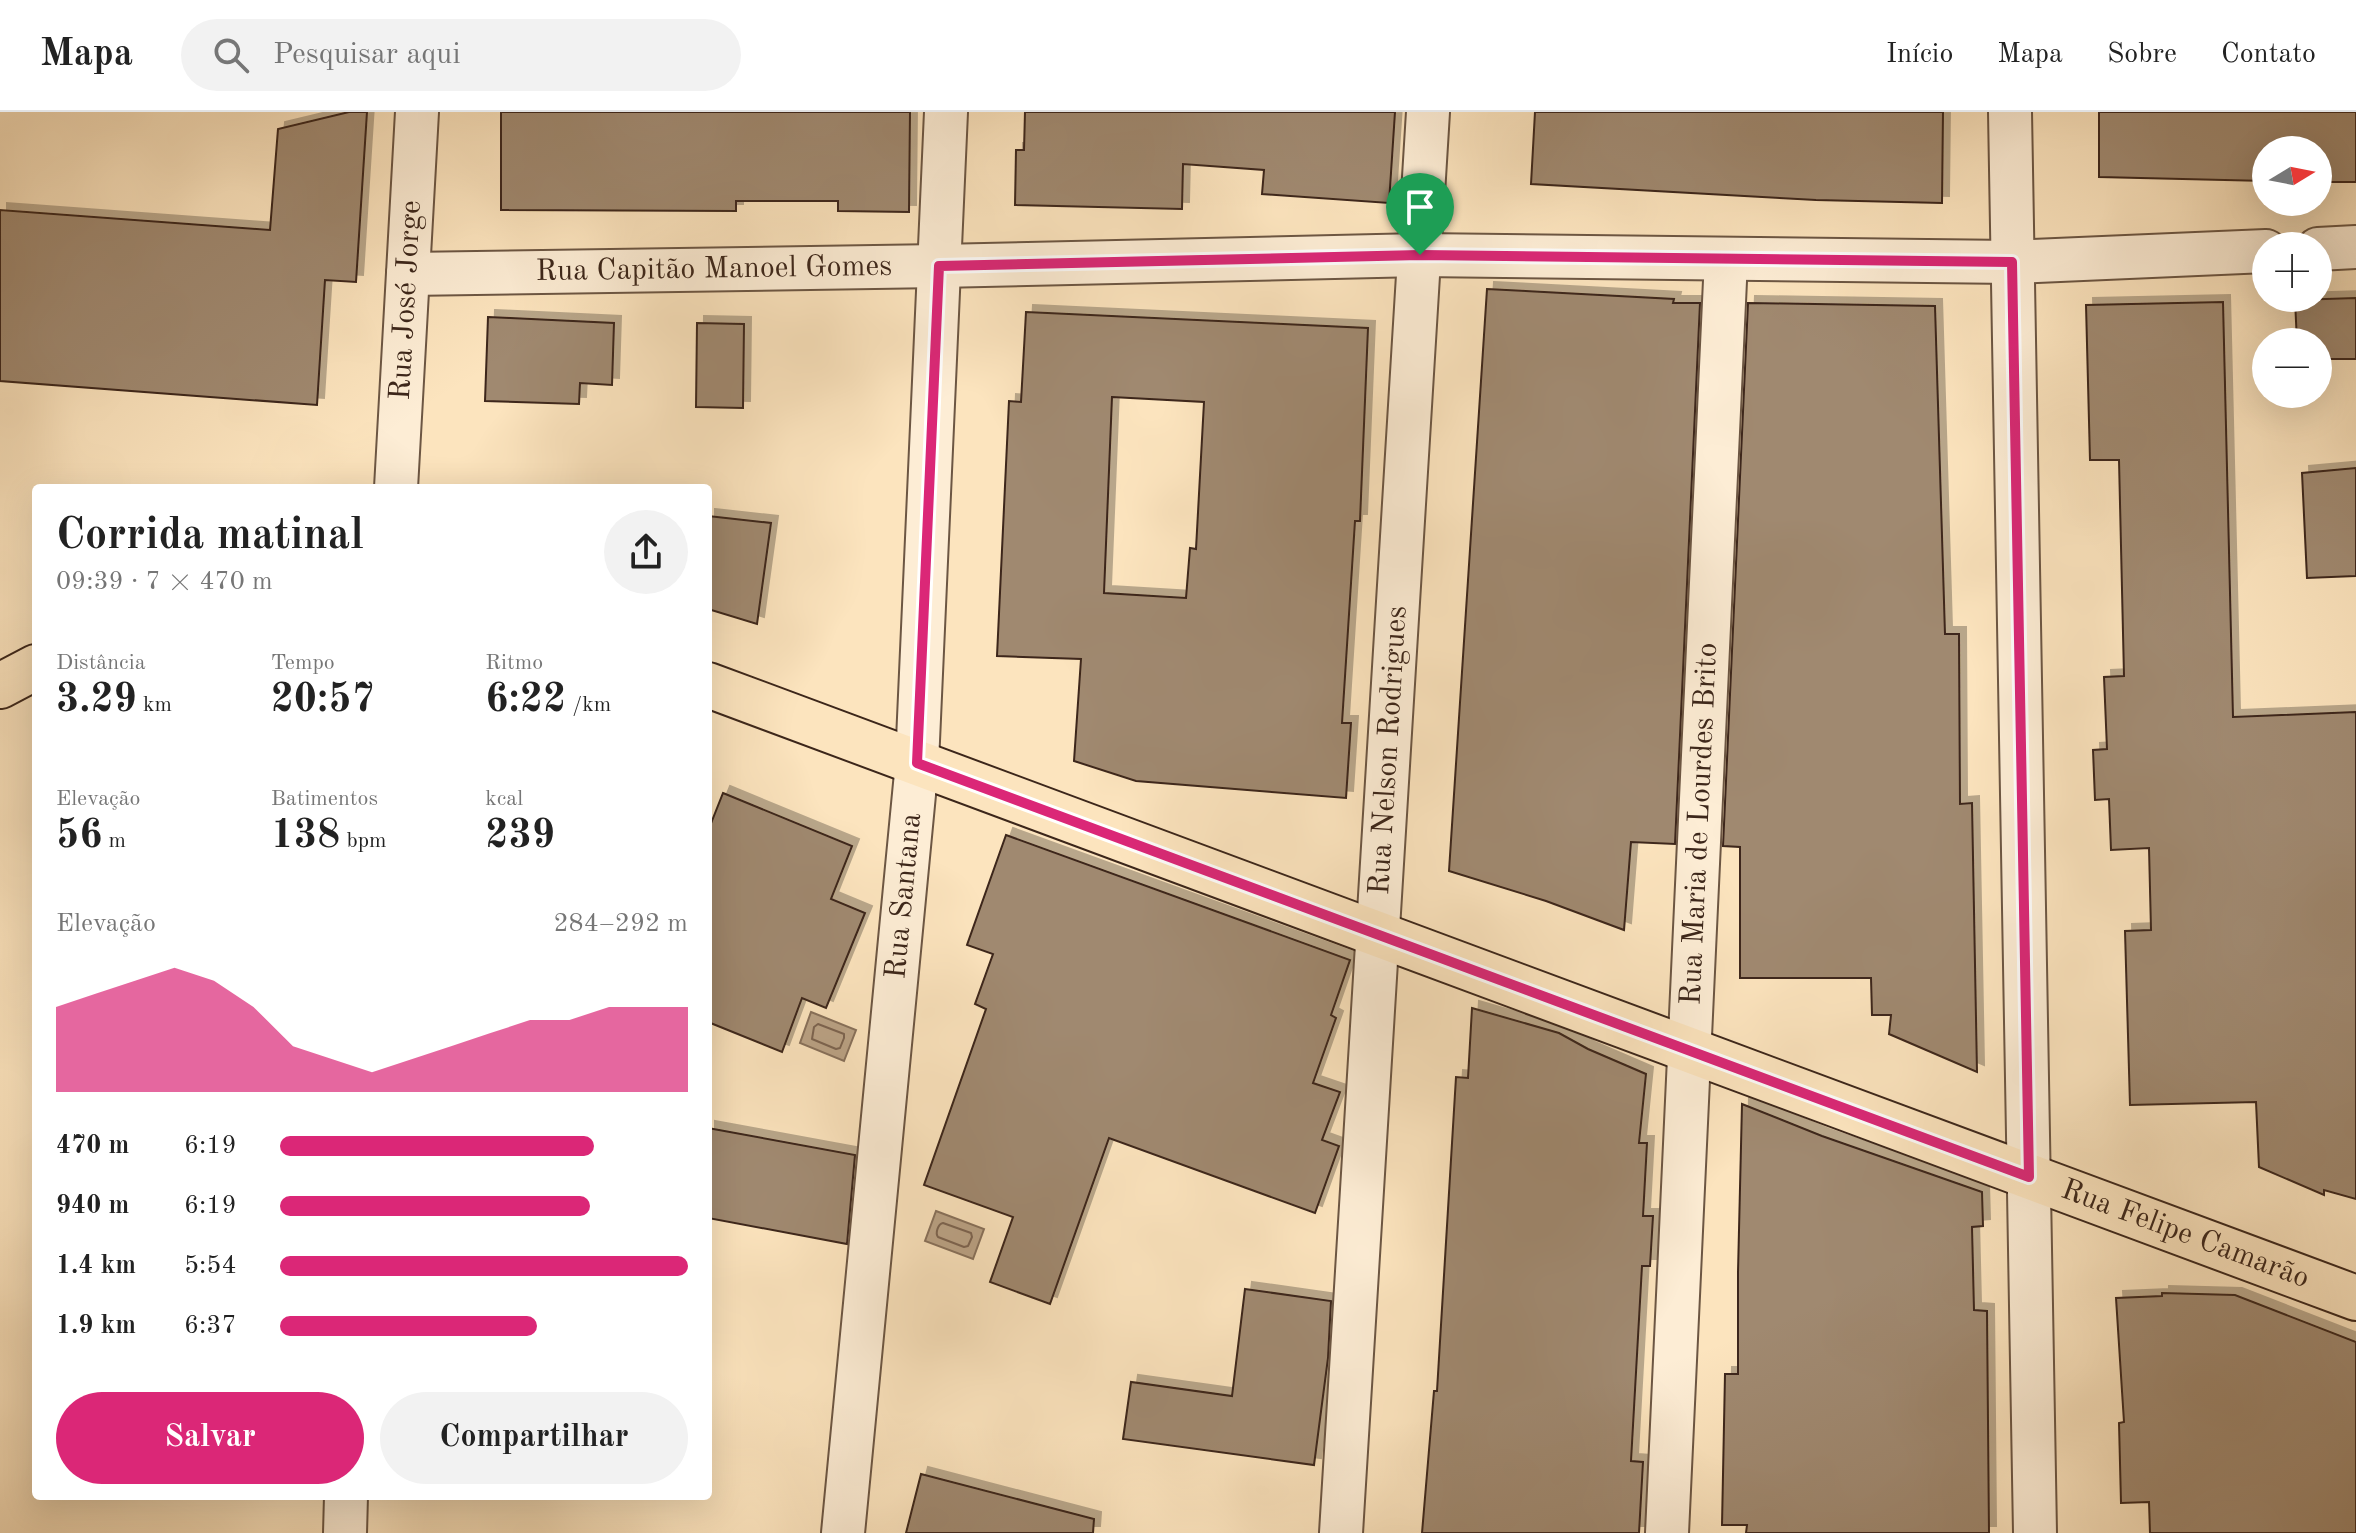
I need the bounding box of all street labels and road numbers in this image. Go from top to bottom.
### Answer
street label: Rua José Jorge [386,199,427,401]
street label: Rua Capitão Manoel Gomes [535,252,892,287]
street label: Rua Nelson Rodrigues [1365,605,1413,896]
street label: Rua Maria de Lourdes Brito [1676,642,1723,1006]
street label: Rua Santana [881,811,927,980]
street label: Rua Felipe Camarão [2057,1175,2313,1294]

